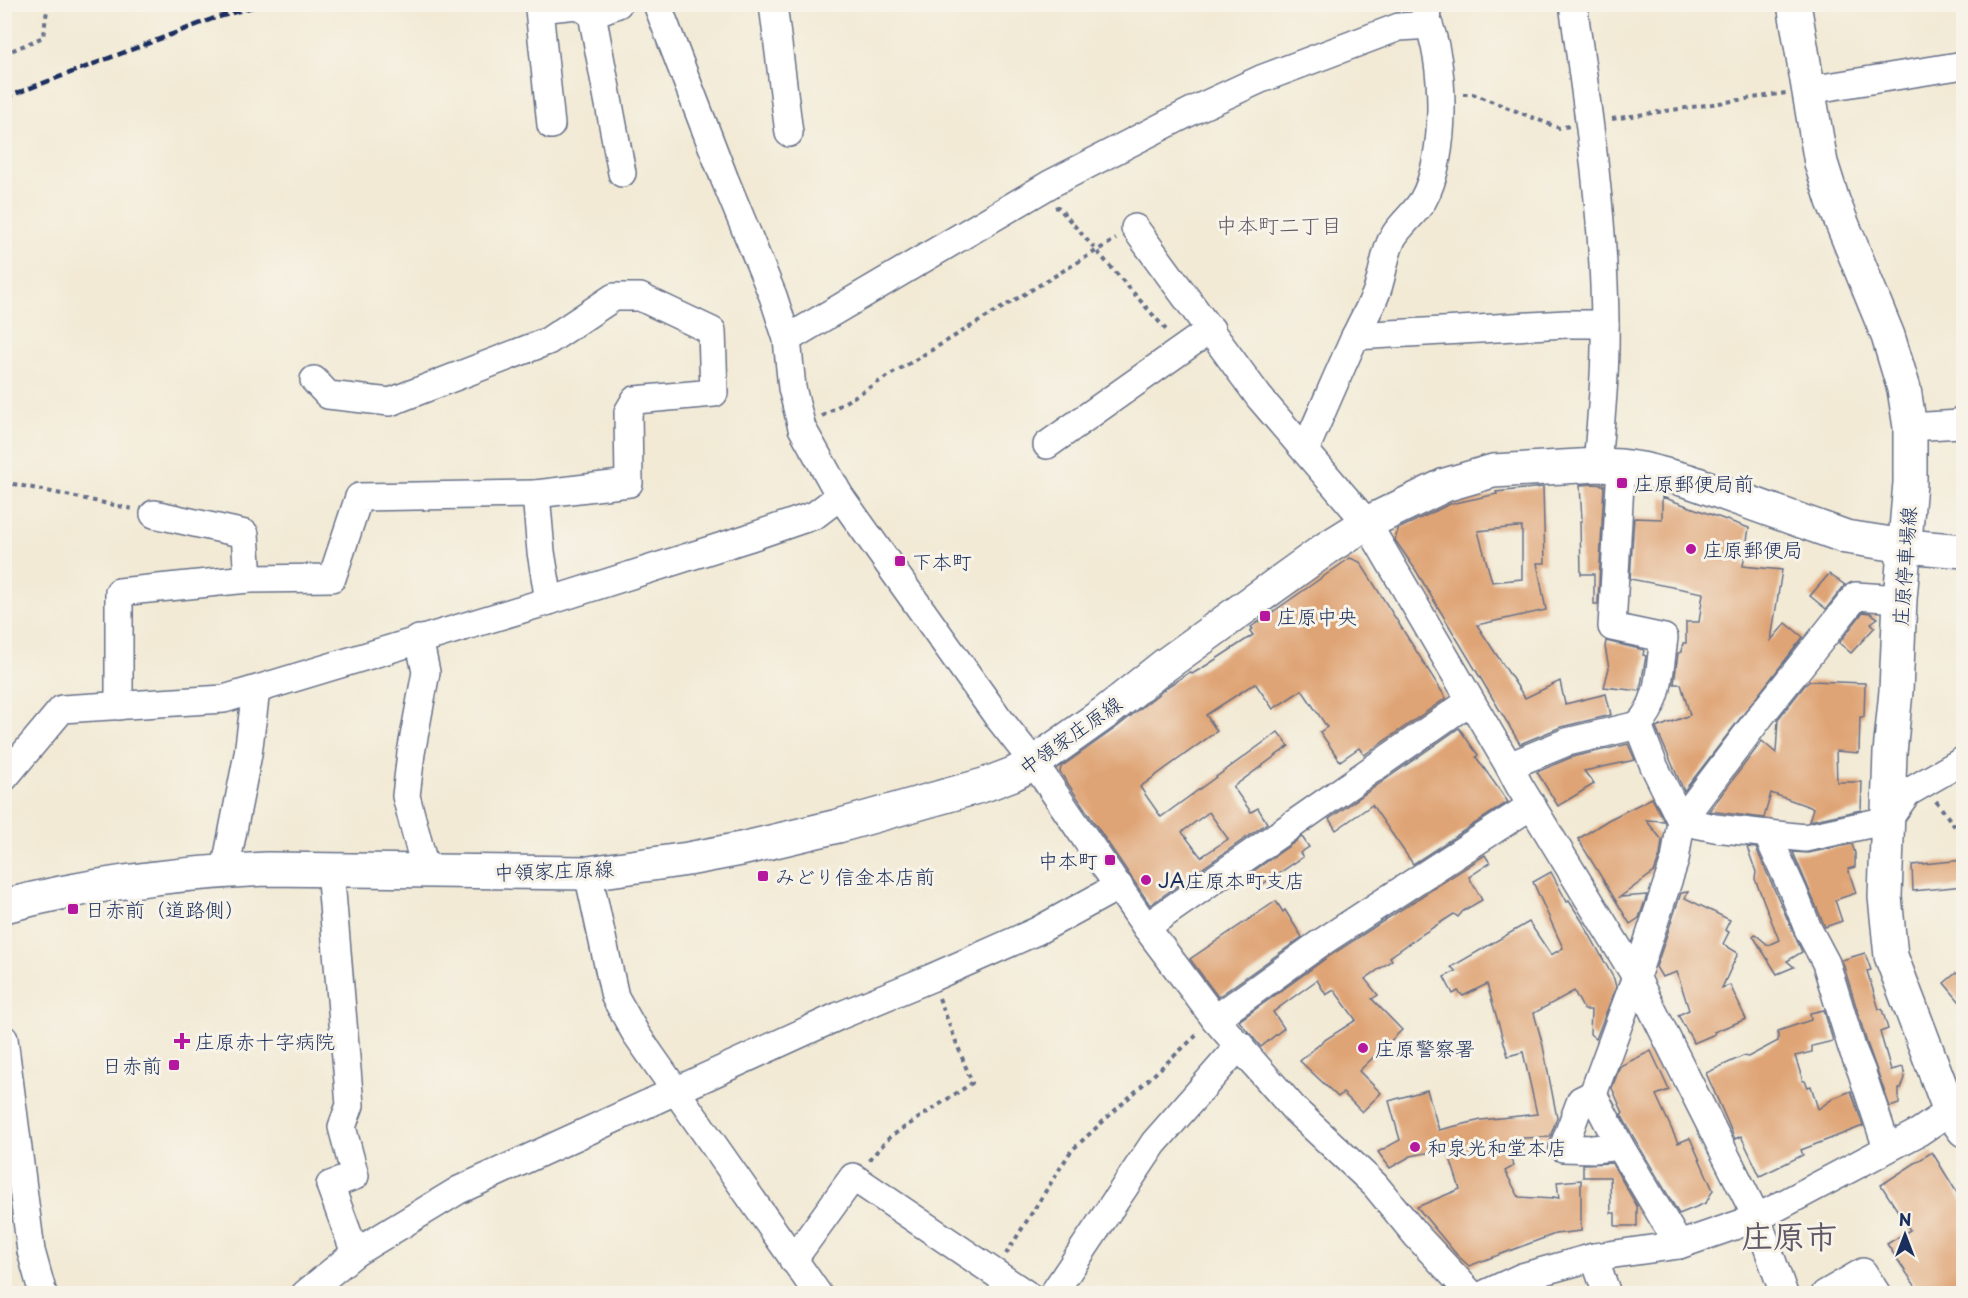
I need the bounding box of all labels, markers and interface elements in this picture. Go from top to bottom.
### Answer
district label: 中本町二丁目 [1216,208,1342,240]
place label: 庄原郵便局前 [1634,468,1754,498]
marker: 庄原郵便局前 [1615,476,1629,490]
street label: 庄原停車場線 [1885,505,1923,627]
place label: 庄原郵便局 [1703,534,1803,564]
marker: 庄原郵便局 [1684,542,1698,556]
place label: 下本町 [912,546,972,576]
marker: 下本町 [893,554,907,568]
place label: 庄原中央 [1277,601,1357,631]
marker: 庄原中央 [1258,609,1272,623]
street label: 中領家庄原線 [1012,688,1128,782]
place label: 中本町 [1038,845,1098,875]
street label: 中領家庄原線 [494,853,614,887]
marker: 中本町 [1103,853,1117,867]
place label: みどり信金本店前 [775,861,935,891]
place label: JA庄原本町支店 [1158,865,1305,895]
marker: みどり信金本店前 [756,869,770,883]
marker: JA庄原本町支店 [1139,873,1153,887]
place label: 日赤前（道路側） [85,894,245,924]
marker: 日赤前（道路側） [66,902,80,916]
place label: 庄原赤十字病院 [195,1026,335,1056]
marker: 庄原赤十字病院 [173,1032,191,1050]
place label: 庄原警察署 [1375,1033,1475,1063]
marker: 庄原警察署 [1356,1041,1370,1055]
place label: 日赤前 [102,1050,162,1080]
marker: 日赤前 [167,1058,181,1072]
place label: 和泉光和堂本店 [1427,1132,1567,1162]
marker: 和泉光和堂本店 [1408,1140,1422,1154]
north arrow [1875,1205,1935,1265]
text: N [1899,1207,1911,1231]
district label: 庄原市 [1741,1211,1837,1259]

